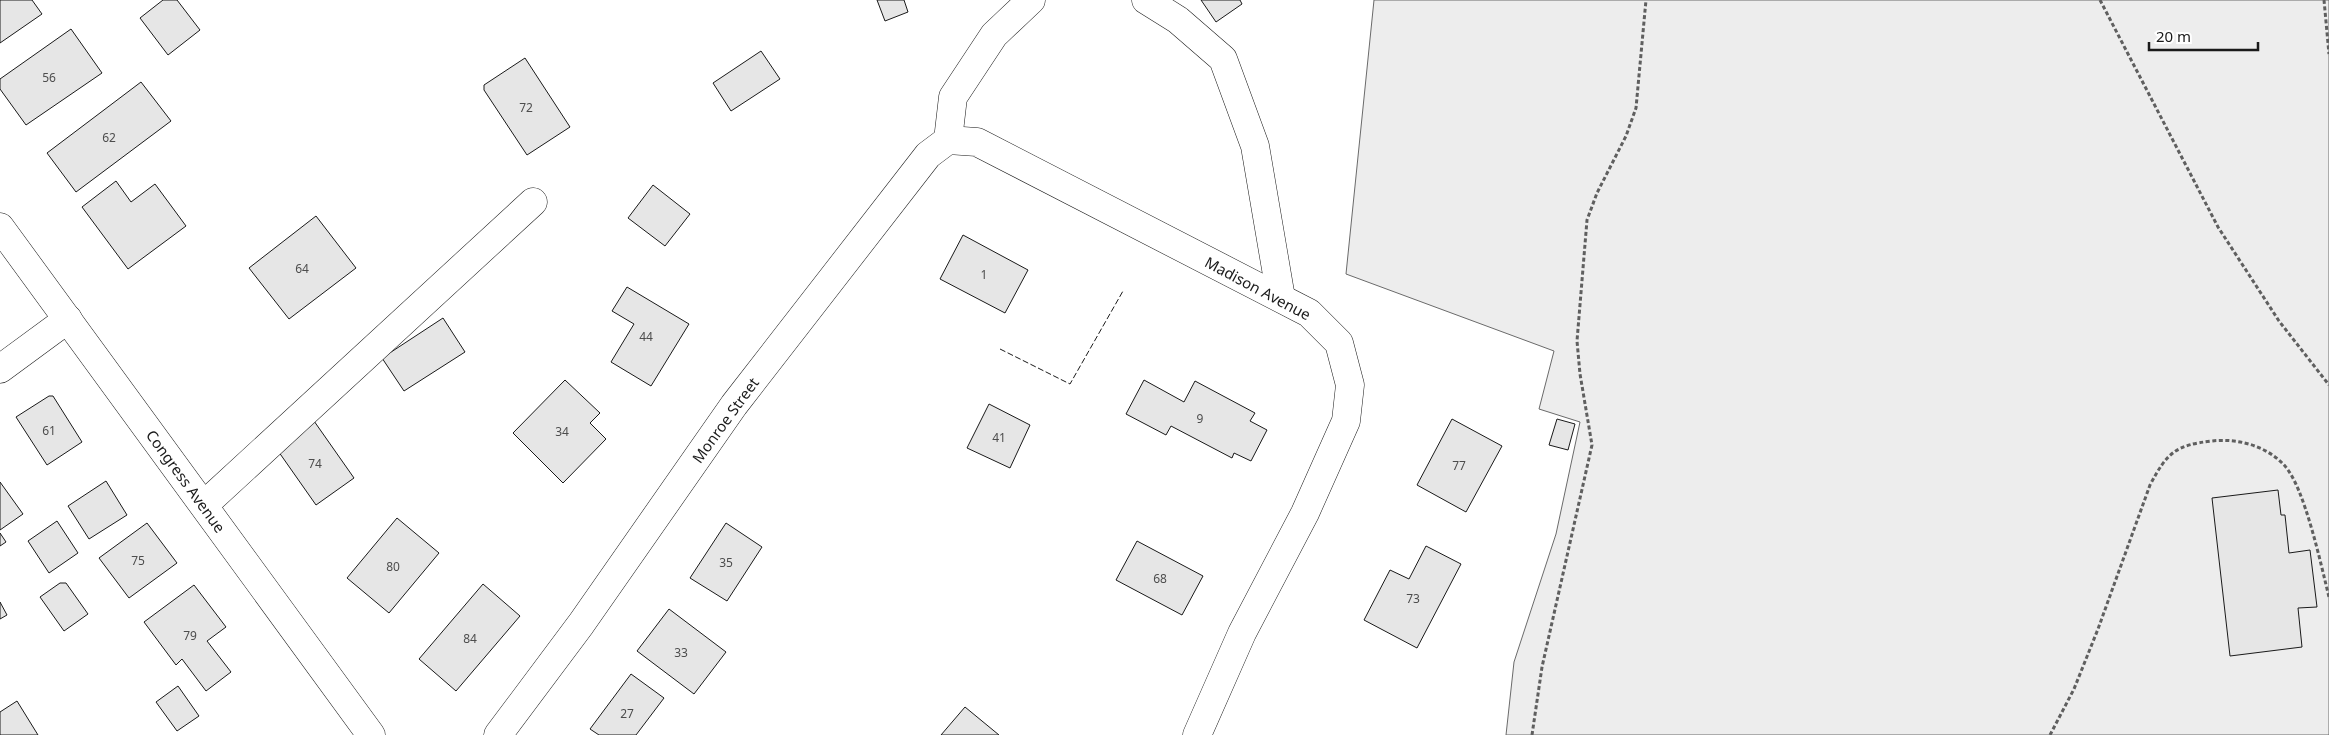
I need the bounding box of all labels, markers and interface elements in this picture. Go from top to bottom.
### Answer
scale bar [2149,20,2258,52]
text: 20 m [2156,26,2191,46]
house number: 56 [42,69,56,86]
house number: 72 [519,99,533,116]
house number: 62 [102,129,116,146]
street label: Madison Avenue [1202,252,1314,324]
house number: 64 [295,260,309,277]
house number: 1 [981,266,987,283]
house number: 44 [639,328,653,345]
street label: Monroe Street [687,373,763,467]
house number: 9 [1197,410,1204,427]
house number: 61 [42,422,56,439]
house number: 34 [555,423,569,440]
street label: Congress Avenue [142,426,230,536]
house number: 41 [992,429,1006,446]
house number: 74 [308,455,322,472]
house number: 77 [1452,457,1466,474]
house number: 75 [131,552,145,569]
house number: 35 [719,554,733,571]
house number: 80 [386,558,400,575]
house number: 68 [1153,570,1167,587]
house number: 73 [1406,590,1420,607]
house number: 79 [183,627,197,644]
house number: 84 [463,630,477,647]
house number: 33 [674,644,688,661]
house number: 27 [620,705,634,722]

